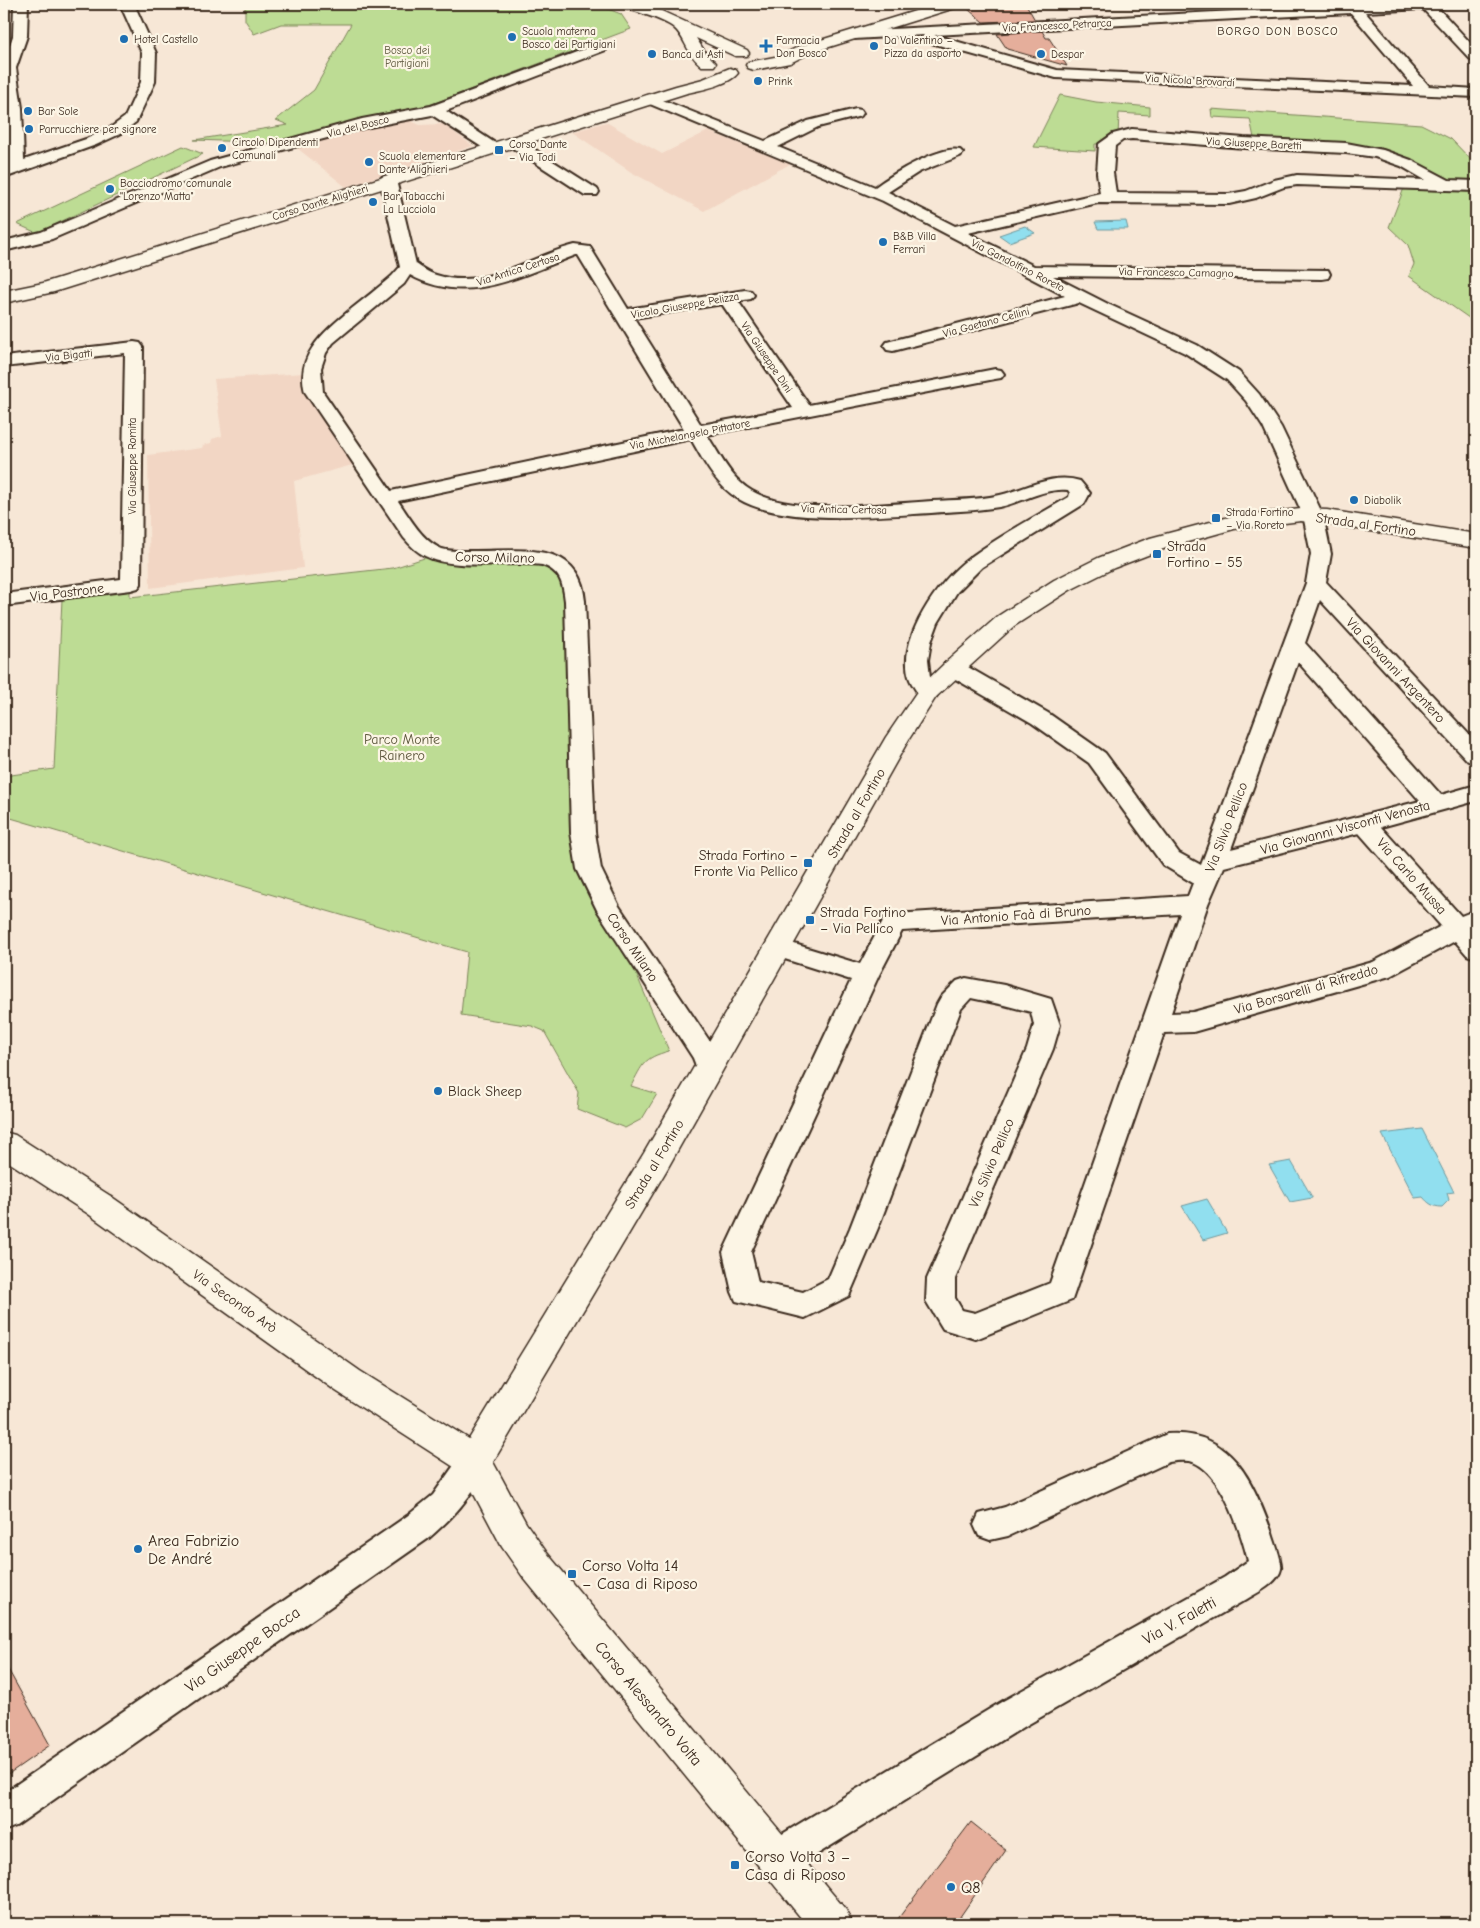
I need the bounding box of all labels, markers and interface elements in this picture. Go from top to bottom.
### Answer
street label: Via Francesco Petrarca [1002,16,1112,35]
district label: BORGO DON BOSCO [1217,24,1339,38]
place label: Scuola materna Bosco dei Partigiani [522,25,615,51]
marker: Scuola materna Bosco dei Partigiani [506,31,518,43]
marker: Hotel Castello [118,33,130,45]
place label: Hotel Castello [134,33,198,46]
place label: Farmacia Don Bosco [776,34,827,60]
place label: Da Valentino – Pizza da asporto [884,34,962,60]
marker: Farmacia Don Bosco [760,40,772,52]
marker: Da Valentino – Pizza da asporto [868,40,880,52]
park label: Bosco dei Partigiani [384,44,430,70]
marker: Banca di Asti [646,48,658,60]
place label: Banca di Asti [662,48,724,61]
marker: Despar [1035,48,1047,60]
place label: Despar [1051,48,1085,61]
street label: Via Nicola Brovardi [1145,72,1235,89]
marker: Prink [752,75,764,87]
place label: Prink [768,75,793,88]
marker: Bar Sole [22,105,34,117]
place label: Bar Sole [38,105,79,118]
street label: Via del Bosco [326,112,391,140]
marker: Parrucchiere per signore [23,123,35,135]
place label: Parrucchiere per signore [39,123,157,136]
street label: Via Giuseppe Baretti [1206,135,1302,152]
place label: Circolo Dipendenti Comunali [232,136,318,162]
place label: Corso Dante – Via Todi [509,138,567,164]
marker: Circolo Dipendenti Comunali [216,142,228,154]
marker: Corso Dante – Via Todi [493,144,505,156]
place label: Scuola elementare Dante Alighieri [379,150,466,176]
marker: Scuola elementare Dante Alighieri [363,156,375,168]
place label: Bocciodromo comunale "Lorenzo Matta" [120,177,232,203]
street label: Corso Dante Alighieri [271,182,370,223]
marker: Bocciodromo comunale "Lorenzo Matta" [104,183,116,195]
place label: Bar Tabacchi La Lucciola [383,190,445,216]
marker: Bar Tabacchi La Lucciola [367,196,379,208]
place label: B&B Villa Ferrari [893,230,936,256]
marker: B&B Villa Ferrari [877,236,889,248]
street label: Via Gandolfino Roreto [969,236,1067,295]
street label: Via Antica Certosa [475,250,561,289]
street label: Via Francesco Camagno [1118,265,1234,280]
street label: Vicolo Giuseppe Pelizza [630,290,740,321]
street label: Via Gaetano Cellini [941,305,1031,340]
street label: Via Giuseppe Dini [738,319,795,395]
street label: Via Bigatti [45,347,93,364]
street label: Via Michelangelo Pittatore [629,416,752,453]
street label: Via Giuseppe Romita [126,418,139,515]
marker: Diabolik [1348,494,1360,506]
place label: Diabolik [1364,494,1402,507]
street label: Via Antica Certosa [801,502,887,517]
place label: Strada Fortino – Via Roreto [1226,506,1294,532]
street label: Strada al Fortino [1315,509,1417,540]
marker: Strada Fortino – Via Roreto [1210,512,1222,524]
place label: Strada Fortino – 55 [1167,538,1243,571]
street label: Corso Milano [455,548,535,567]
marker: Strada Fortino – 55 [1151,548,1163,560]
street label: Via Pastrone [29,580,105,605]
street label: Via Giovanni Argentero [1342,614,1449,727]
park label: Parco Monte Rainero [364,731,440,764]
street label: Strada al Fortino [824,765,889,861]
street label: Via Silvio Pellico [1201,780,1251,875]
street label: Via Giovanni Visconti Venosta [1259,797,1432,858]
street label: Via Carlo Mussa [1373,835,1450,918]
place label: Strada Fortino – Fronte Via Pellico [694,847,798,880]
marker: Strada Fortino – Fronte Via Pellico [802,857,814,869]
street label: Via Antonio Faà di Bruno [940,902,1092,929]
place label: Strada Fortino – Via Pellico [820,904,906,937]
street label: Corso Milano [603,909,662,985]
marker: Strada Fortino – Via Pellico [804,914,816,926]
street label: Via Borsarelli di Rifreddo [1232,961,1380,1018]
place label: Black Sheep [448,1083,522,1100]
marker: Black Sheep [432,1085,444,1097]
street label: Via Silvio Pellico [965,1116,1018,1210]
street label: Strada al Fortino [621,1117,688,1212]
street label: Via Secondo Arò [189,1266,280,1337]
place label: Area Fabrizio De André [148,1532,239,1568]
marker: Area Fabrizio De André [132,1543,144,1555]
place label: Corso Volta 14 – Casa di Riposo [582,1557,698,1593]
marker: Corso Volta 14 – Casa di Riposo [566,1568,578,1580]
street label: Via V. Faletti [1139,1593,1219,1648]
street label: Via Giuseppe Bocca [182,1603,303,1696]
street label: Corso Alessandro Volta [591,1638,705,1769]
place label: Corso Volta 3 – Casa di Riposo [745,1848,850,1884]
marker: Corso Volta 3 – Casa di Riposo [729,1859,741,1871]
place label: Q8 [961,1879,981,1897]
marker: Q8 [945,1881,957,1893]

